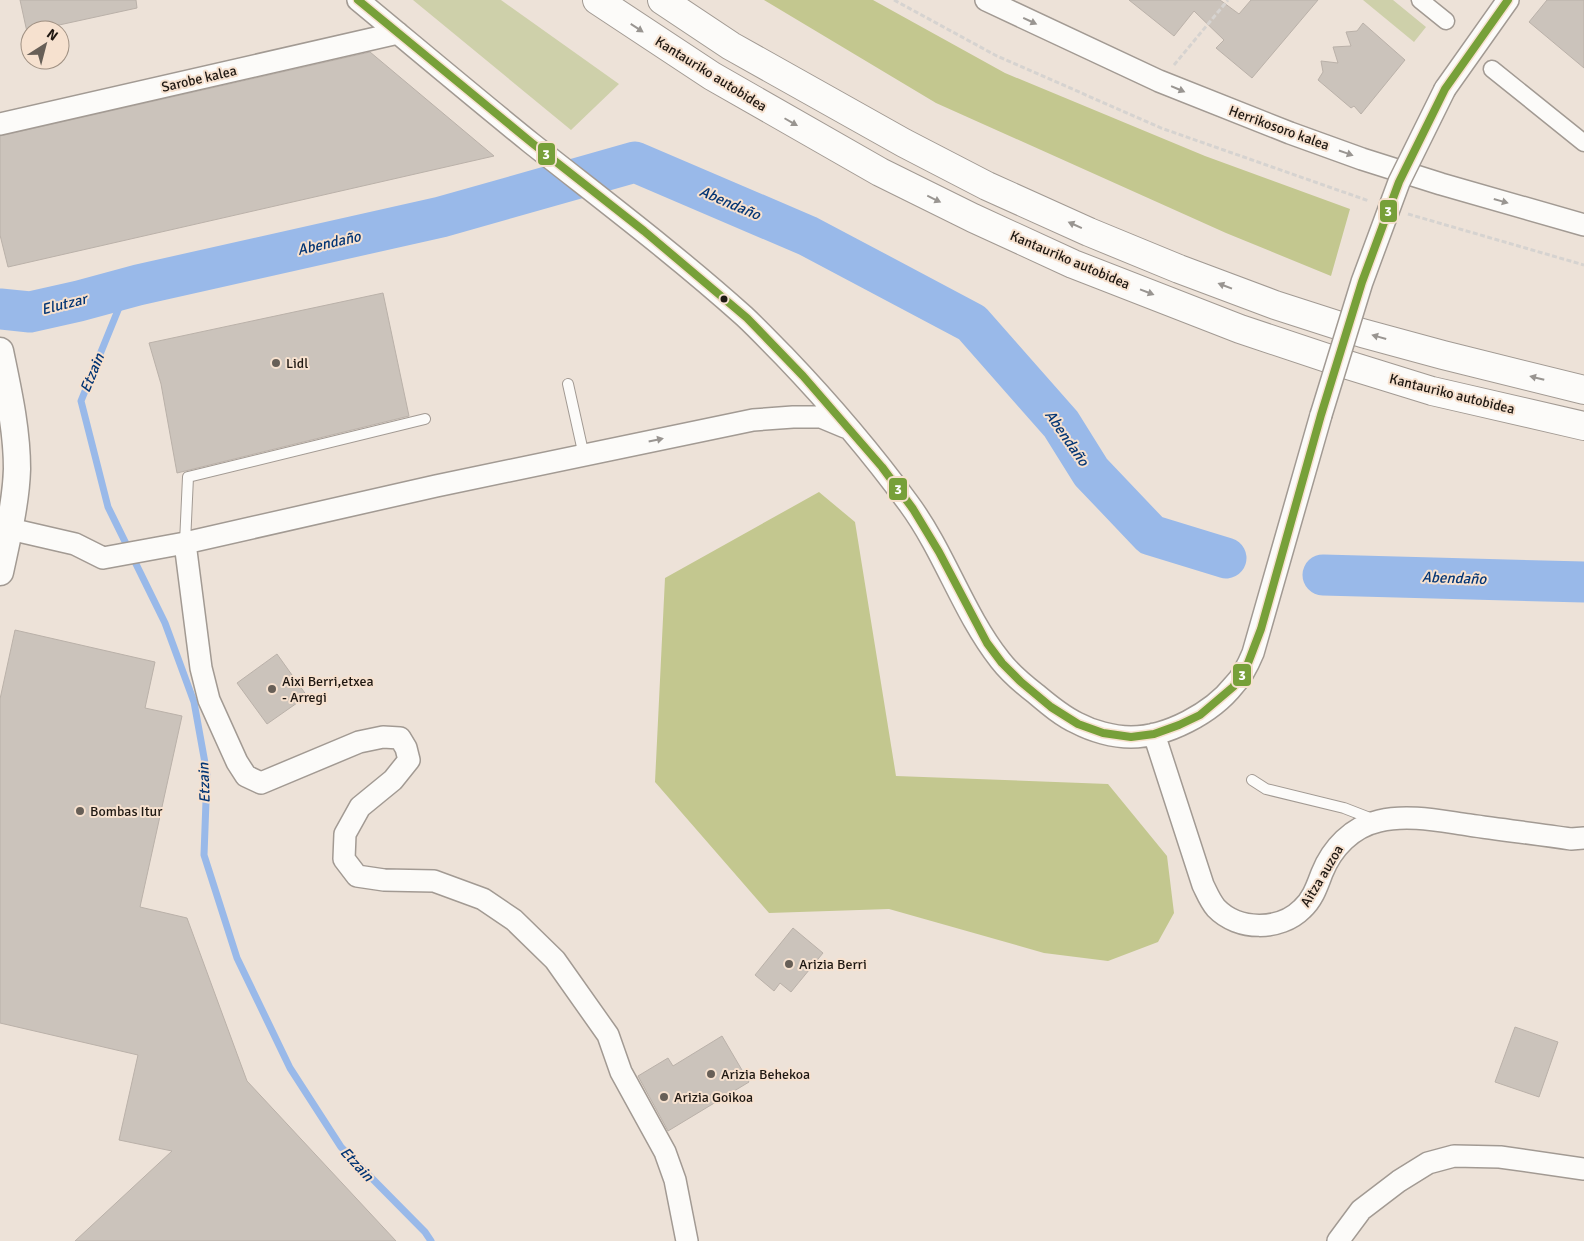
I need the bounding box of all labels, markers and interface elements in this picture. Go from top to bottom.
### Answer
one-way arrow [1023,18,1037,26]
north arrow [20,20,70,70]
one-way arrow [631,23,644,32]
text: N [43,25,61,45]
street label: Kantauriko autobidea [652,33,770,115]
street label: Sarobe kalea [160,62,238,96]
one-way arrow [1171,85,1186,93]
street label: Herrikosoro kalea [1226,102,1332,154]
one-way arrow [784,117,797,126]
line badge: 3 [537,142,556,166]
text: 3 [542,146,550,163]
one-way arrow [1339,149,1354,157]
water label: Abendaño [697,182,764,224]
one-way arrow [927,195,941,203]
one-way arrow [1494,197,1509,205]
line badge: 3 [1379,199,1398,223]
text: 3 [1384,203,1392,220]
one-way arrow [1068,221,1082,229]
water label: Abendaño [296,227,364,259]
street label: Kantauriko autobidea [1008,227,1132,293]
one-way arrow [1217,282,1232,290]
water label: Elutzar [39,289,91,318]
one-way arrow [1139,289,1154,296]
unlabelled marker [719,294,729,304]
one-way arrow [1372,333,1387,341]
water label: Etzain [76,350,108,395]
place label: Lidl [286,355,308,372]
marker: Lidl [270,357,282,369]
street label: Kantauriko autobidea [1388,370,1516,418]
one-way arrow [1529,374,1544,382]
water label: Abendaño [1041,406,1094,470]
one-way arrow [648,436,663,444]
line badge: 3 [888,477,908,501]
text: 3 [894,481,902,498]
water label: Abendaño [1422,568,1488,588]
line badge: 3 [1232,663,1252,687]
text: 3 [1238,667,1246,684]
place label: Aixi Berri,etxea - Arregi [282,673,374,706]
marker: Aixi Berri,etxea - Arregi [266,683,278,695]
water label: Etzain [194,762,214,804]
place label: Bombas Itur [90,803,163,820]
marker: Bombas Itur [74,805,86,817]
street label: Aitza auzoa [1297,842,1347,910]
place label: Arizia Berri [799,956,867,973]
marker: Arizia Berri [783,958,795,970]
place label: Arizia Behekoa [721,1066,810,1083]
marker: Arizia Behekoa [705,1068,717,1080]
place label: Arizia Goikoa [674,1089,753,1106]
marker: Arizia Goikoa [658,1091,670,1103]
water label: Etzain [337,1143,378,1186]

